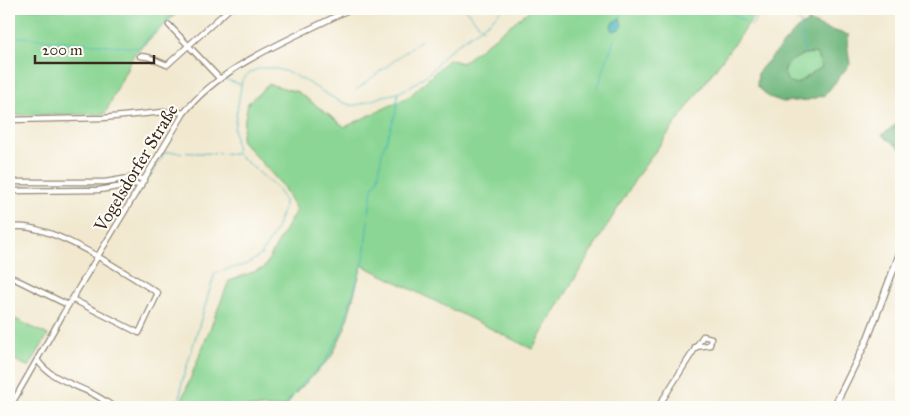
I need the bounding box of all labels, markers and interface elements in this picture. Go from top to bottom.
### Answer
scale bar [35,32,154,64]
text: 200 m [42,41,83,59]
street label: Vogelsdorfer Straße [89,100,184,237]

